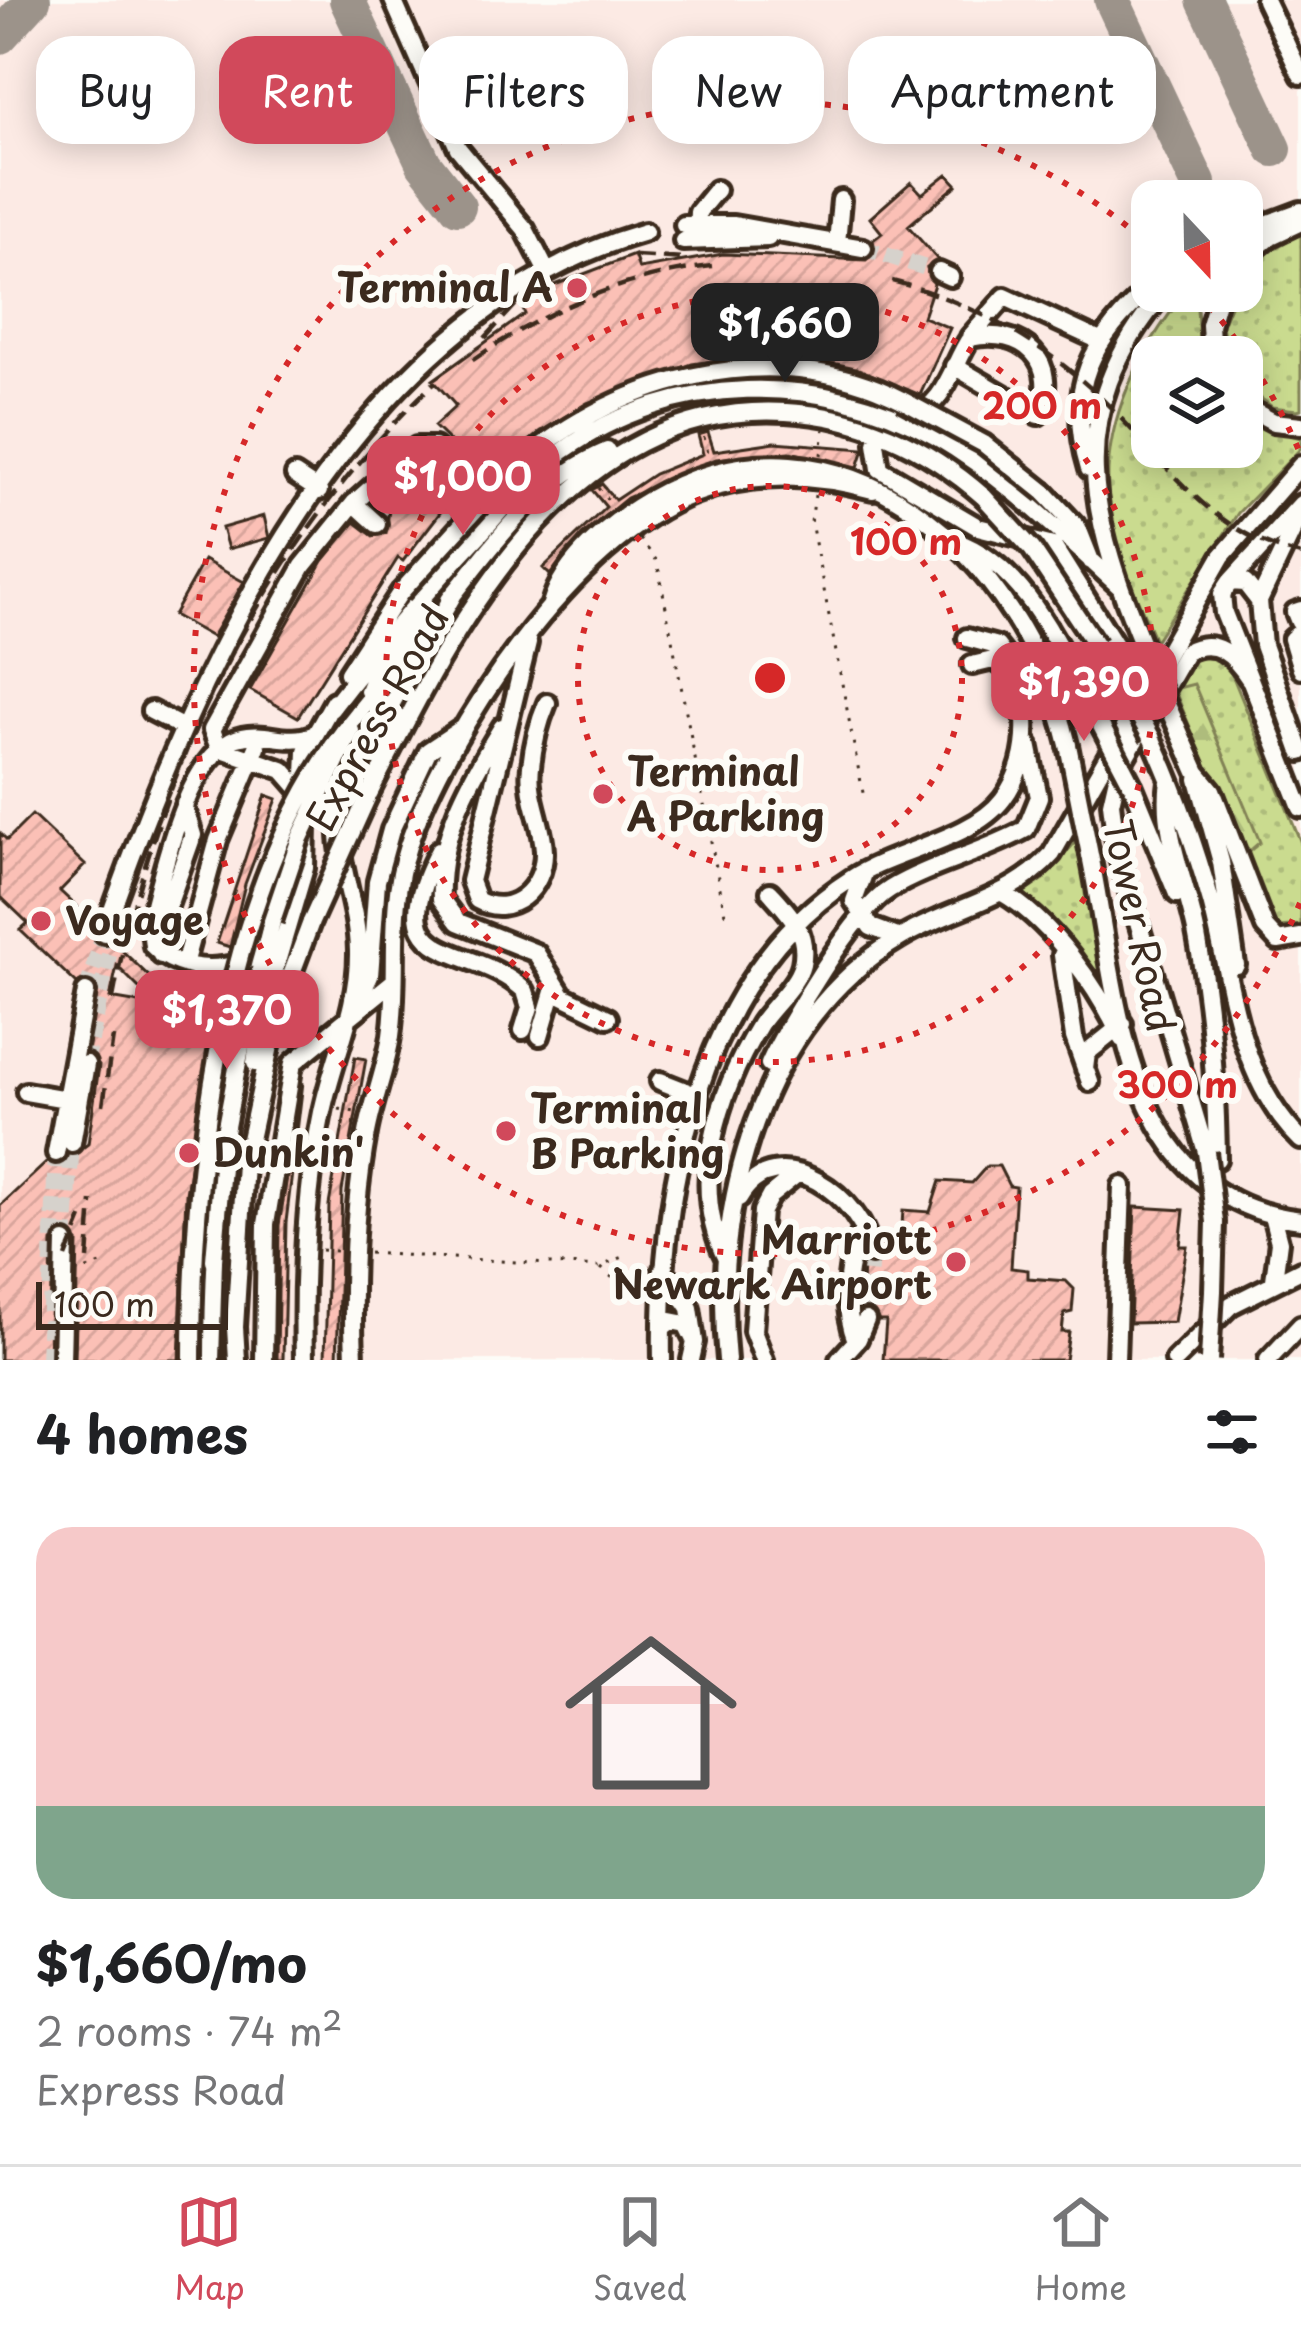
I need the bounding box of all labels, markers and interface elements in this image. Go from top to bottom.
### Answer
chip: Buy [36,36,195,144]
chip: Rent [219,36,395,144]
chip: Filters [419,36,628,144]
chip: New [652,36,824,144]
chip: Apartment [848,36,1156,144]
north arrow [1131,180,1263,312]
map controls [1131,180,1263,468]
place label: Terminal A [337,256,553,315]
marker: Terminal A [564,275,590,301]
pin: $1,660 [687,283,883,385]
text: $1,660 [718,292,852,351]
button: layers [1131,336,1263,468]
text: 200 m [982,377,1102,431]
pin: $1,000 [365,436,561,538]
text: $1,000 [394,445,532,504]
text: 100 m [850,513,962,567]
street label: Express Road [289,593,462,840]
pin: $1,390 [986,642,1182,744]
text: $1,390 [1018,651,1150,710]
centre of rings [749,657,791,699]
place label: Terminal A Parking [626,740,825,844]
marker: Terminal A Parking [590,781,616,807]
street label: Tower Road [1090,814,1193,1037]
place label: Voyage [65,889,204,948]
marker: Voyage [28,908,54,934]
pin: $1,370 [129,970,325,1072]
text: $1,370 [162,979,292,1038]
text: 300 m [1116,1056,1238,1110]
place label: Terminal B Parking [530,1077,725,1181]
marker: Terminal B Parking [493,1118,519,1144]
place label: Dunkin' [213,1121,364,1180]
marker: Dunkin' [176,1140,202,1166]
place label: Marriott Newark Airport [613,1208,932,1312]
marker: Marriott Newark Airport [943,1249,969,1275]
scale bar [36,1276,228,1329]
text: 100 m [54,1278,155,1328]
text: 4 homes [36,1394,248,1471]
icon: filters [1199,1399,1265,1465]
icon: home [543,1605,759,1821]
text: $1,660/mo [36,1923,307,2000]
text: 2 rooms · 74 m² [36,2000,343,2059]
text: Express Road [36,2059,286,2118]
tab: Map [174,2189,245,2311]
tab: Saved [593,2189,687,2311]
tab: Home [1035,2189,1127,2311]

